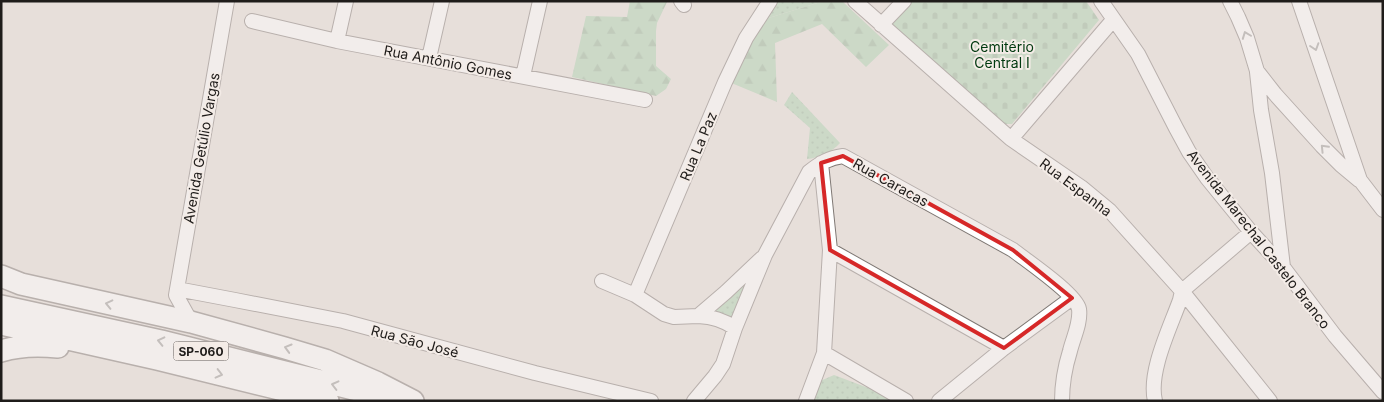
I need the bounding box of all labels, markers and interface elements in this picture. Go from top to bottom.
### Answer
one-way arrow [1242,31,1252,40]
park label: Cemitério Central I [970,38,1034,71]
street label: Rua Antônio Gomes [382,41,514,83]
one-way arrow [1309,43,1319,51]
street label: Avenida Getúlio Vargas [179,71,223,225]
street label: Rua La Paz [676,109,720,183]
one-way arrow [1321,145,1330,154]
street label: Avenida Marechal Castelo Branco [1184,146,1334,332]
street label: Rua Caracas [850,154,932,210]
street label: Rua Espanha [1037,154,1115,220]
one-way arrow [105,299,114,309]
street label: Rua São José [369,321,461,361]
one-way arrow [156,336,165,347]
road number: SP-060 [174,342,228,361]
one-way arrow [284,344,292,354]
one-way arrow [215,368,224,379]
one-way arrow [331,380,340,391]

